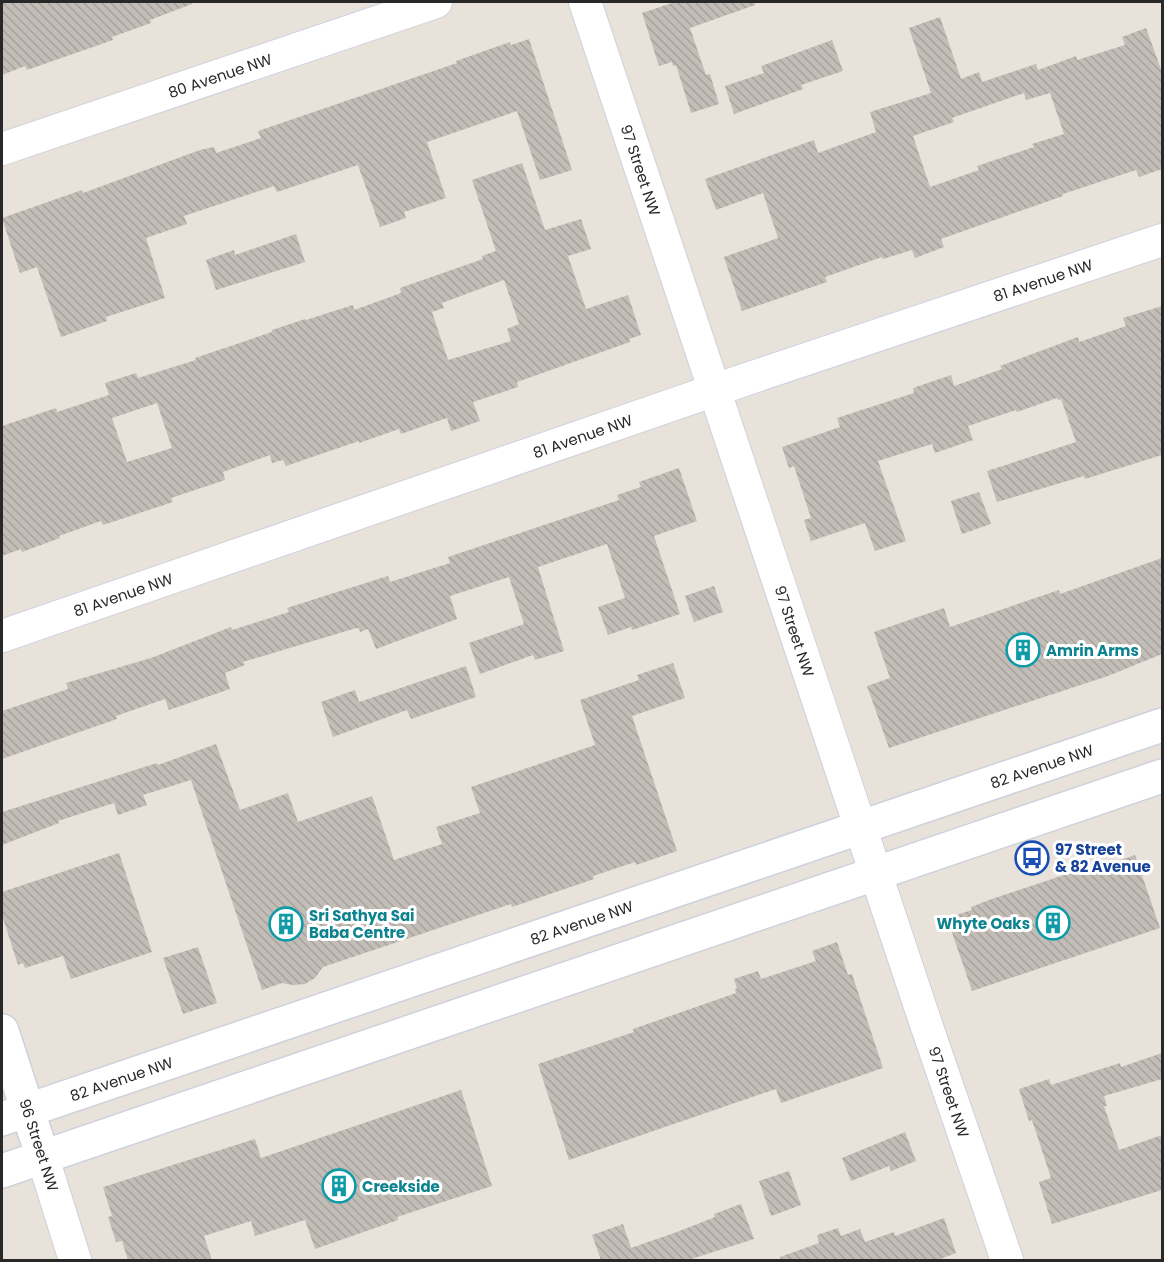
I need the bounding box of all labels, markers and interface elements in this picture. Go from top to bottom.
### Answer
street label: 80 Avenue NW [165,48,275,103]
street label: 97 Street NW [616,122,666,219]
street label: 81 Avenue NW [990,253,1096,306]
street label: 81 Avenue NW [530,409,635,463]
street label: 81 Avenue NW [70,567,176,621]
street label: 97 Street NW [770,583,820,680]
building icon: Amrin Arms [1005,632,1041,668]
place label: Amrin Arms [1046,640,1139,661]
street label: 82 Avenue NW [987,738,1096,793]
place label: 97 Street & 82 Avenue [1055,839,1151,877]
bus stop icon: 97 Street & 82 Avenue [1014,840,1050,876]
street label: 82 Avenue NW [527,895,636,949]
place label: Sri Sathya Sai Baba Centre [309,905,415,943]
building icon: Whyte Oaks [1035,905,1071,941]
building icon: Sri Sathya Sai Baba Centre [268,906,304,942]
place label: Whyte Oaks [937,913,1030,934]
street label: 97 Street NW [924,1043,975,1140]
street label: 82 Avenue NW [67,1051,176,1106]
street label: 96 Street NW [14,1096,64,1194]
building icon: Creekside [321,1168,357,1204]
place label: Creekside [362,1176,440,1197]

